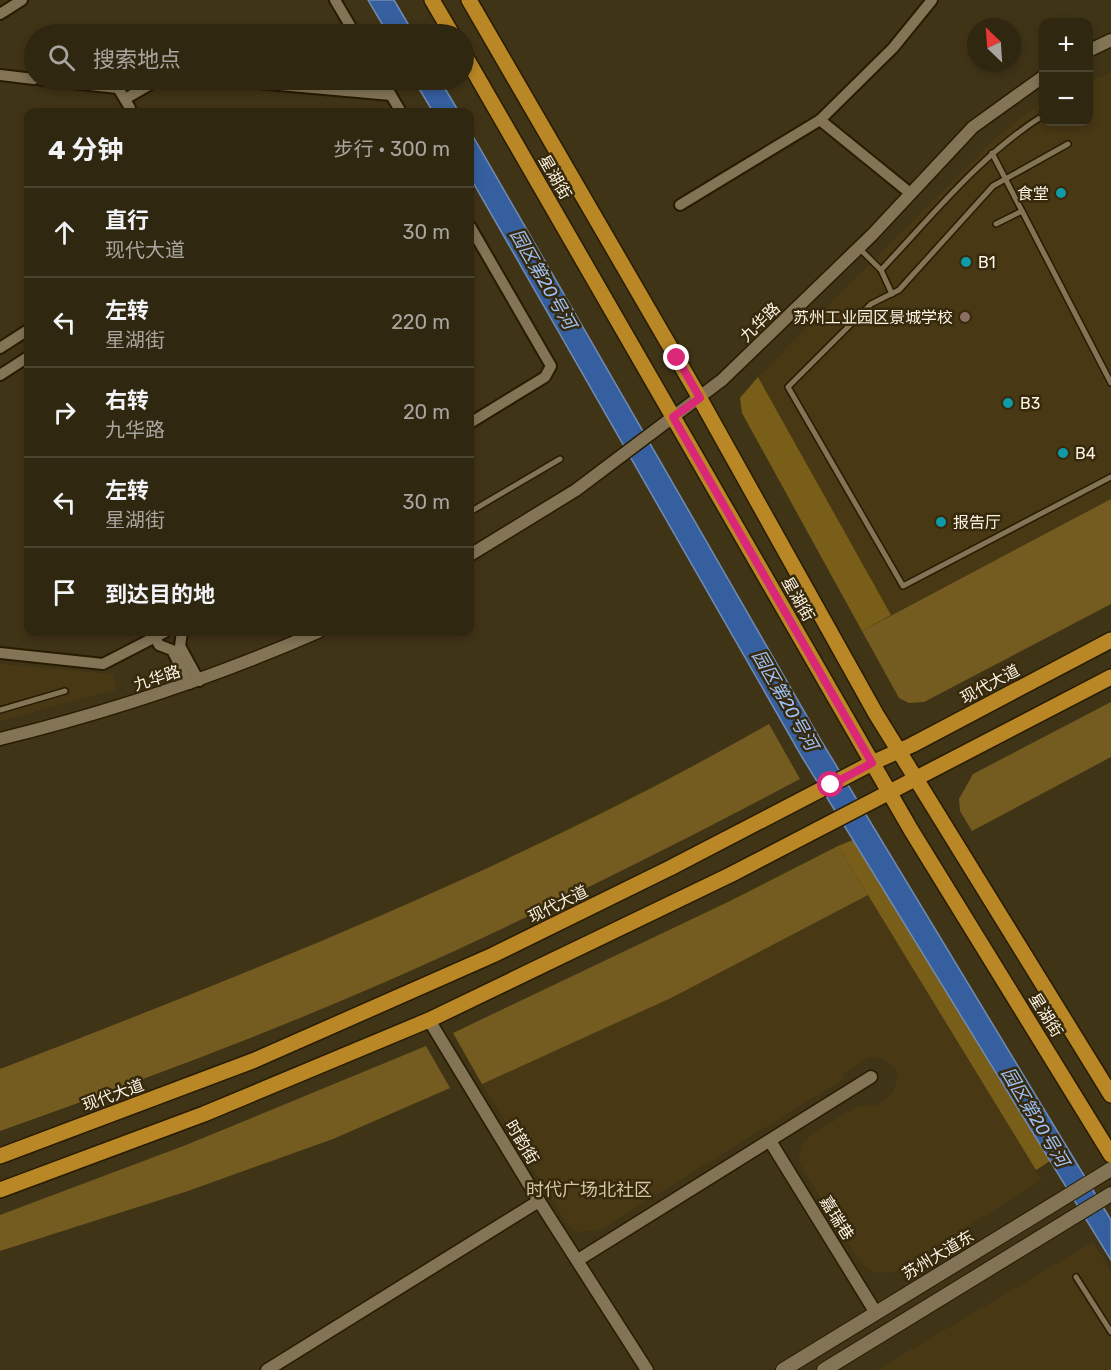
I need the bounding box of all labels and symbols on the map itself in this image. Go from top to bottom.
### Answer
north arrow [967,18,1021,72]
street label: 星湖街 [535,151,575,203]
place label: 食堂 [1017,184,1049,203]
marker: 食堂 [1054,186,1068,200]
water label: 园区第20号河 [505,225,582,336]
place label: B1 [978,253,996,272]
marker: B1 [959,255,973,269]
street label: 九华路 [736,298,784,346]
place label: 苏州工业园区景城学校 [793,308,953,327]
marker: 苏州工业园区景城学校 [958,310,972,324]
route end [663,344,689,370]
place label: B3 [1020,394,1040,413]
marker: B3 [1001,396,1015,410]
place label: B4 [1075,444,1096,463]
marker: B4 [1056,446,1070,460]
place label: 报告厅 [953,513,1001,532]
marker: 报告厅 [934,515,948,529]
street label: 星湖街 [778,573,818,625]
water label: 园区第20号河 [747,646,824,757]
street label: 现代大道 [957,661,1023,707]
street label: 九华路 [131,662,183,694]
route start [817,771,843,797]
street label: 现代大道 [525,881,591,927]
street label: 星湖街 [1025,990,1067,1040]
water label: 园区第20号河 [997,1063,1075,1173]
street label: 现代大道 [80,1075,146,1115]
street label: 时韵街 [501,1117,543,1167]
district label: 时代广场北社区 [526,1179,652,1201]
street label: 嘉瑞巷 [816,1193,858,1243]
street label: 苏州大道东 [899,1226,977,1284]

